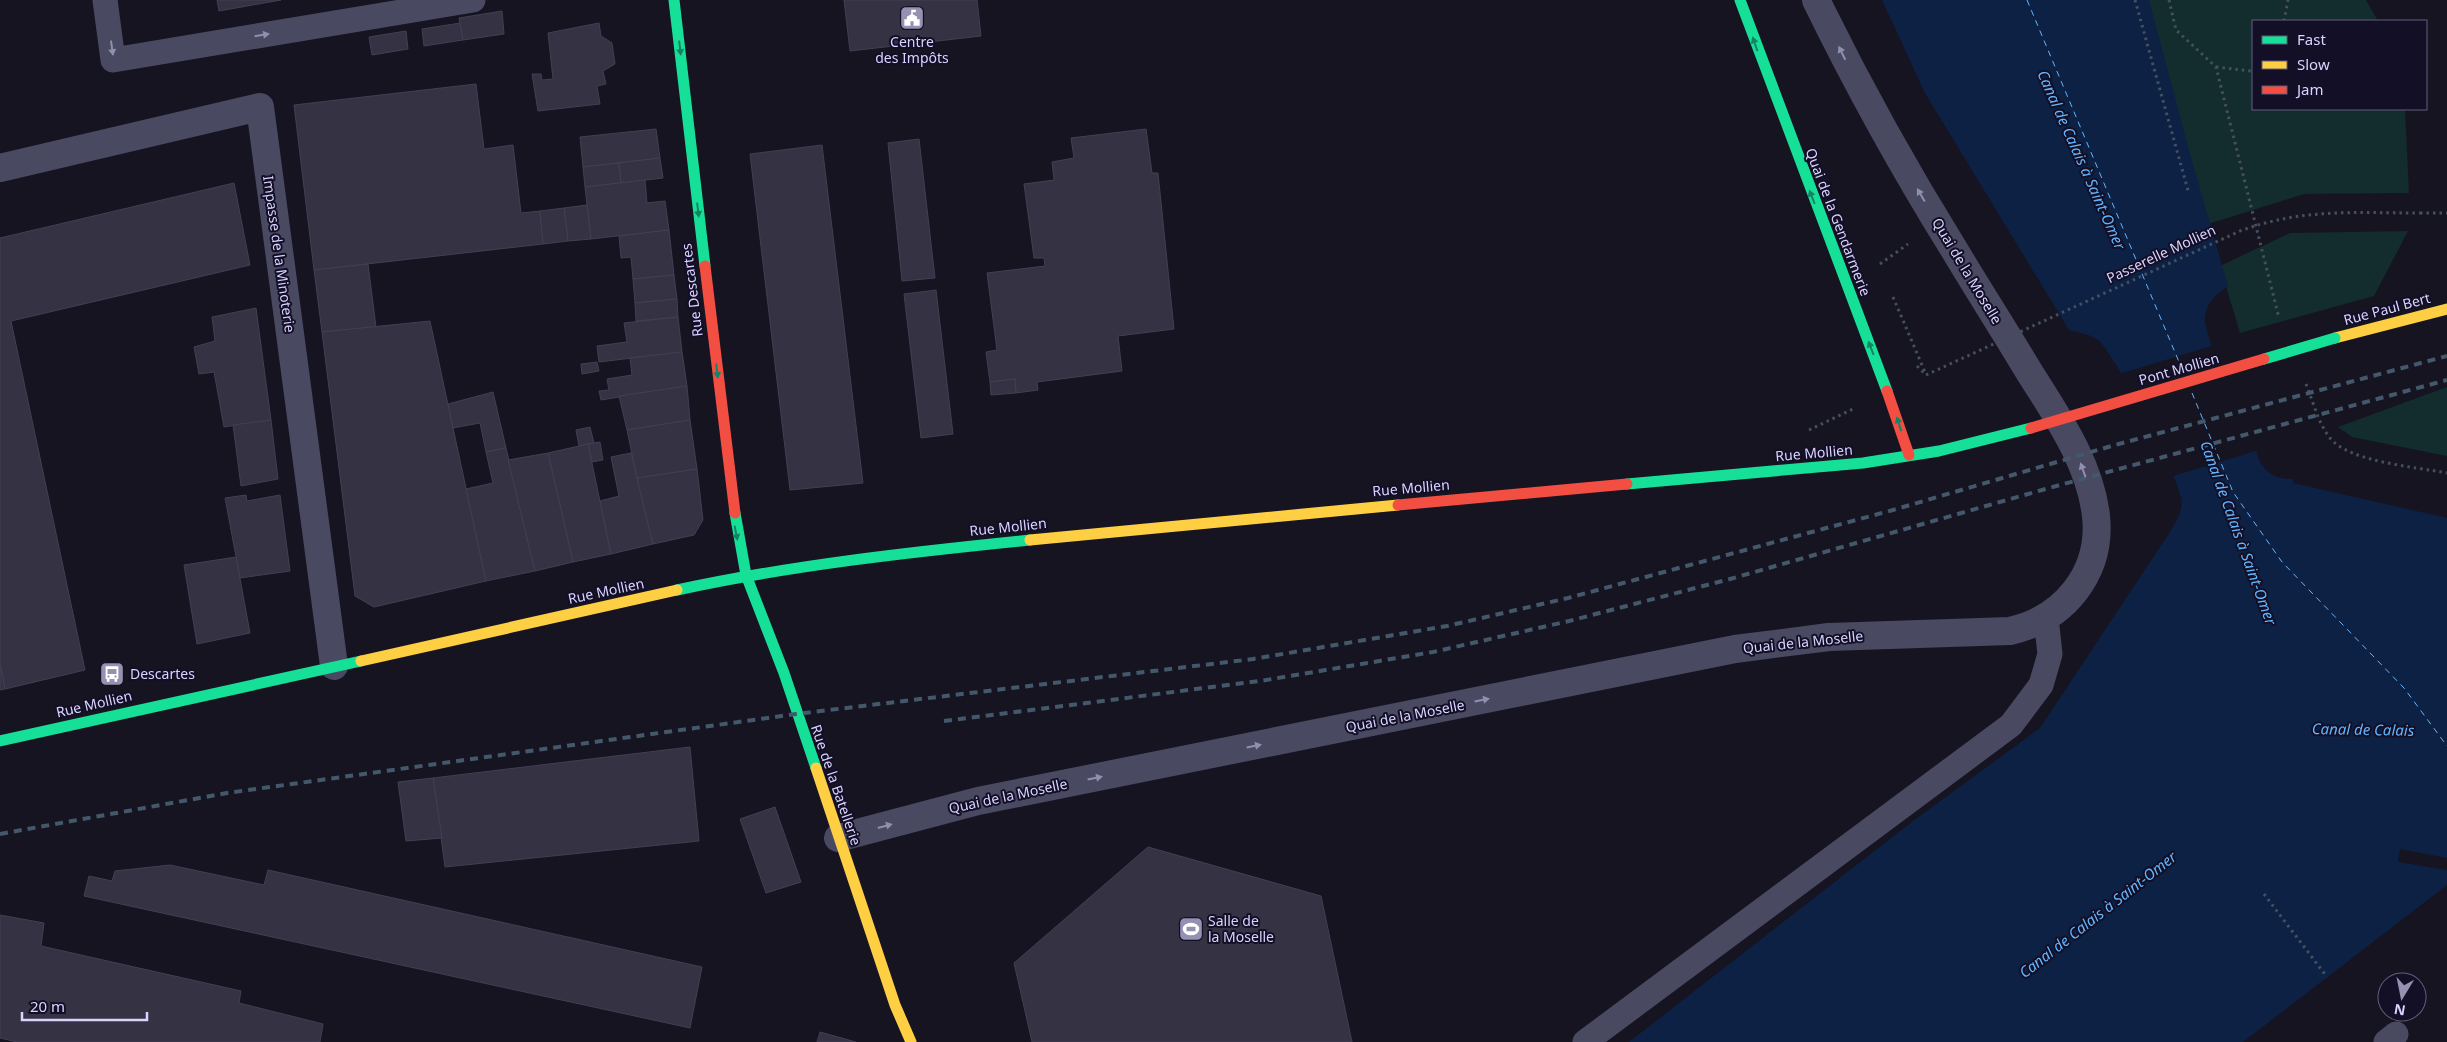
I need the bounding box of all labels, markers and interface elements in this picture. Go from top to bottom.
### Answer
public building icon: Centre des Impôts [899,5,925,31]
legend [2252,20,2427,110]
text: Fast [2297,29,2326,49]
one-way arrow [254,31,270,39]
place label: Centre des Impôts [875,32,949,67]
one-way arrow [1751,37,1758,52]
one-way arrow [108,41,116,57]
one-way arrow [676,41,684,57]
one-way arrow [1838,46,1846,60]
text: Slow [2297,54,2330,74]
water label: Canal de Calais à Saint-Omer [2033,67,2131,253]
text: Jam [2295,79,2324,99]
street label: Quai de la Gendarmerie [1801,145,1876,299]
street label: Impasse de la Minoterie [259,174,300,334]
one-way arrow [1808,189,1815,204]
one-way arrow [1917,189,1926,202]
one-way arrow [694,202,702,218]
street label: Quai de la Moselle [1928,214,2007,328]
street label: Passerelle Mollien [2103,220,2218,287]
street label: Rue Descartes [676,242,707,338]
street label: Rue Paul Bert [2341,288,2432,329]
one-way arrow [1867,340,1875,355]
street label: Pont Mollien [2136,348,2221,389]
one-way arrow [713,364,721,380]
one-way arrow [1894,417,1902,432]
water label: Canal de Calais à Saint-Omer [2196,438,2282,628]
street label: Rue Mollien [1775,440,1853,465]
one-way arrow [2079,463,2086,478]
street label: Rue Mollien [1372,475,1450,500]
street label: Rue Mollien [968,513,1047,540]
one-way arrow [733,525,741,541]
street label: Rue Mollien [566,573,646,608]
street label: Quai de la Moselle [1742,626,1864,657]
bus stop icon: Descartes [99,661,125,687]
place label: Descartes [130,664,195,683]
street label: Rue Mollien [54,686,134,721]
street label: Quai de la Moselle [1344,695,1466,736]
one-way arrow [1475,696,1490,704]
water label: Canal de Calais [2312,718,2415,740]
street label: Rue de la Batellerie [807,722,866,848]
one-way arrow [1247,742,1262,750]
street label: Quai de la Moselle [947,774,1069,817]
one-way arrow [1087,774,1103,782]
one-way arrow [878,821,893,829]
water label: Canal de Calais à Saint-Omer [2015,846,2181,982]
place label: Salle de la Moselle [1208,911,1274,946]
sports icon: Salle de la Moselle [1178,916,1204,942]
north arrow [2377,972,2427,1022]
scale bar [22,990,148,1022]
text: 20 m [30,996,65,1016]
text: N [2392,1000,2407,1021]

